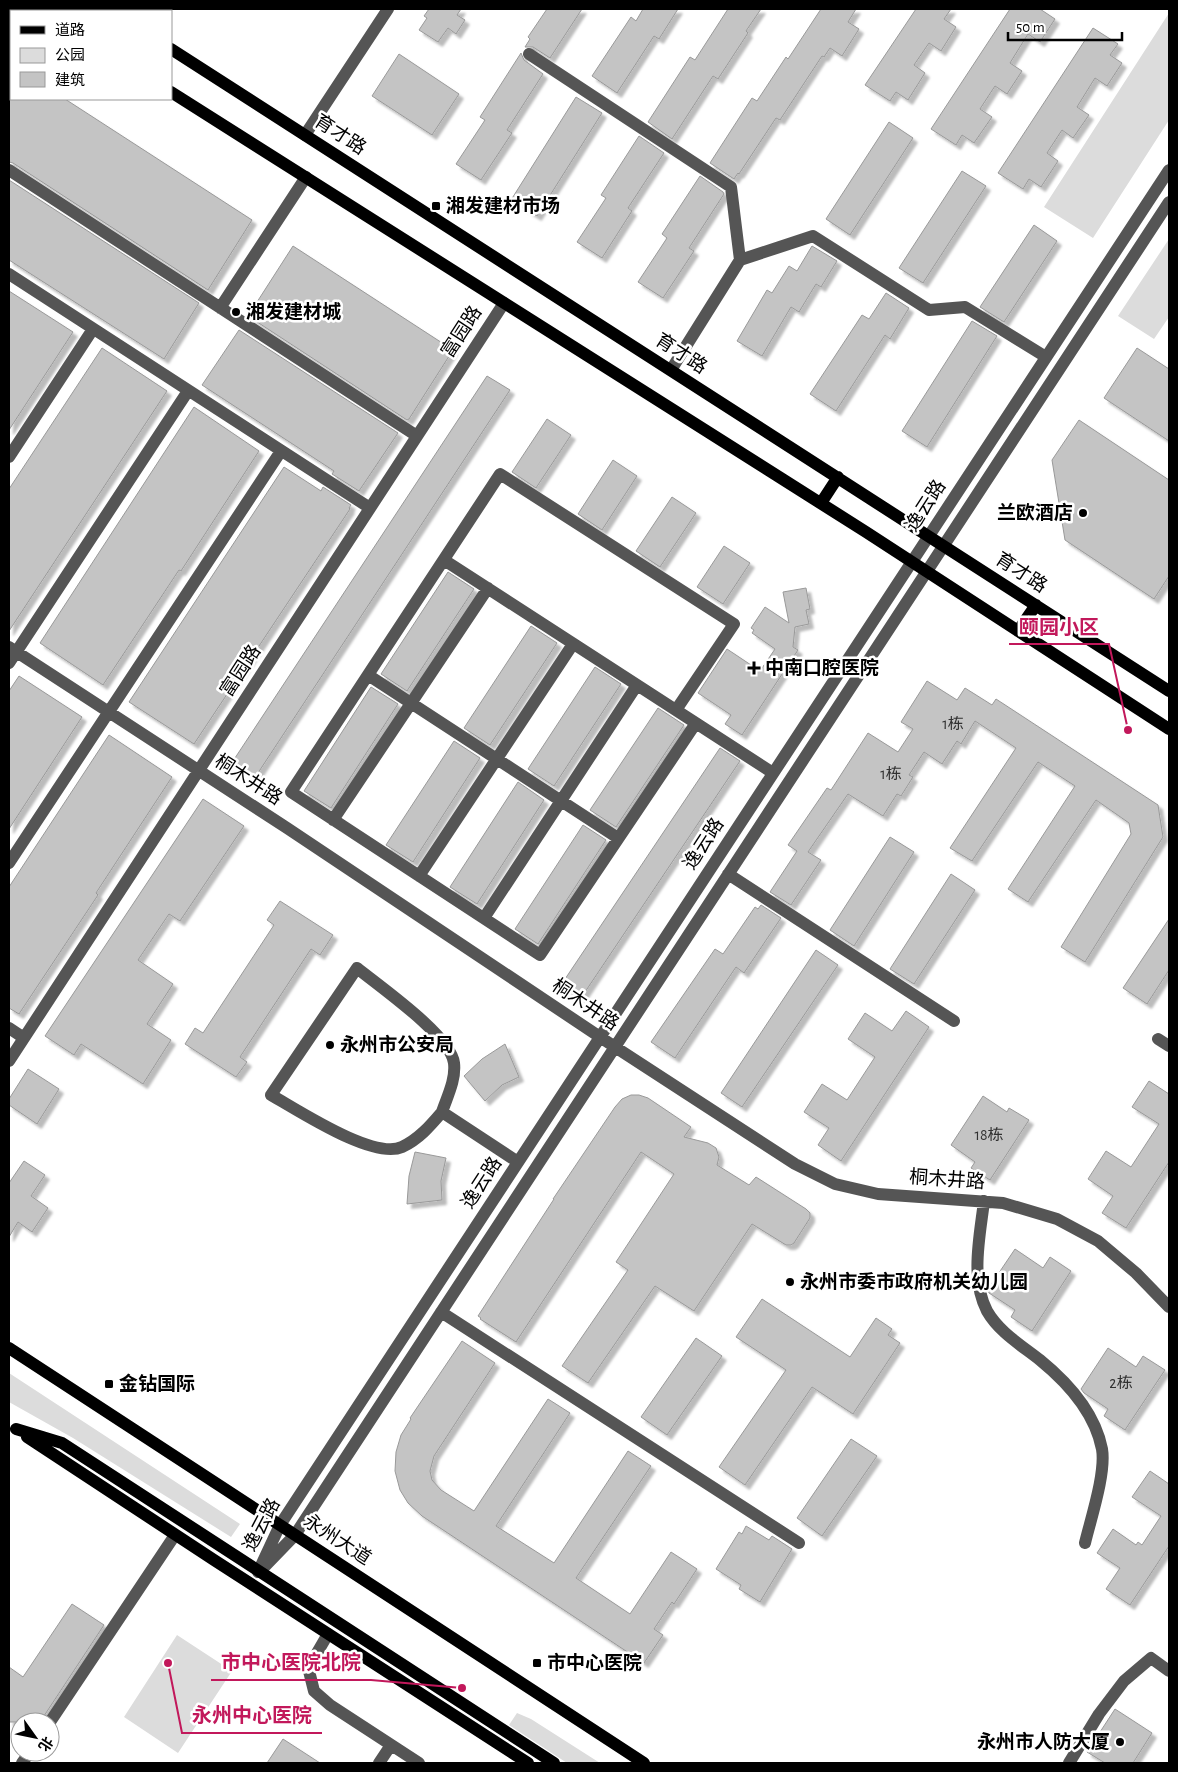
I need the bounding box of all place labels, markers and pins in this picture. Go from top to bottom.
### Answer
place label: 湘发建材市场 [446,195,560,216]
marker: 湘发建材市场 [430,200,442,212]
place label: 湘发建材城 [246,301,341,322]
marker: 湘发建材城 [230,306,242,318]
place label: 兰欧酒店 [997,502,1073,523]
marker: 兰欧酒店 [1077,507,1089,519]
callout: 颐园小区 [1009,609,1109,644]
place label: 中南口腔医院 [765,658,879,678]
marker: 中南口腔医院 [747,661,761,675]
place label: 永州市公安局 [340,1034,454,1055]
marker: 永州市公安局 [324,1039,336,1051]
place label: 永州市委市政府机关幼儿园 [800,1271,1028,1292]
marker: 永州市委市政府机关幼儿园 [784,1276,796,1288]
place label: 金钻国际 [119,1373,195,1394]
marker: 金钻国际 [103,1378,115,1390]
callout: 市中心医院北院 [211,1645,371,1680]
place label: 市中心医院 [547,1652,642,1673]
marker: 市中心医院 [531,1657,543,1669]
callout: 永州中心医院 [182,1698,322,1733]
place label: 永州市人防大厦 [977,1731,1110,1752]
marker: 永州市人防大厦 [1114,1736,1126,1748]

